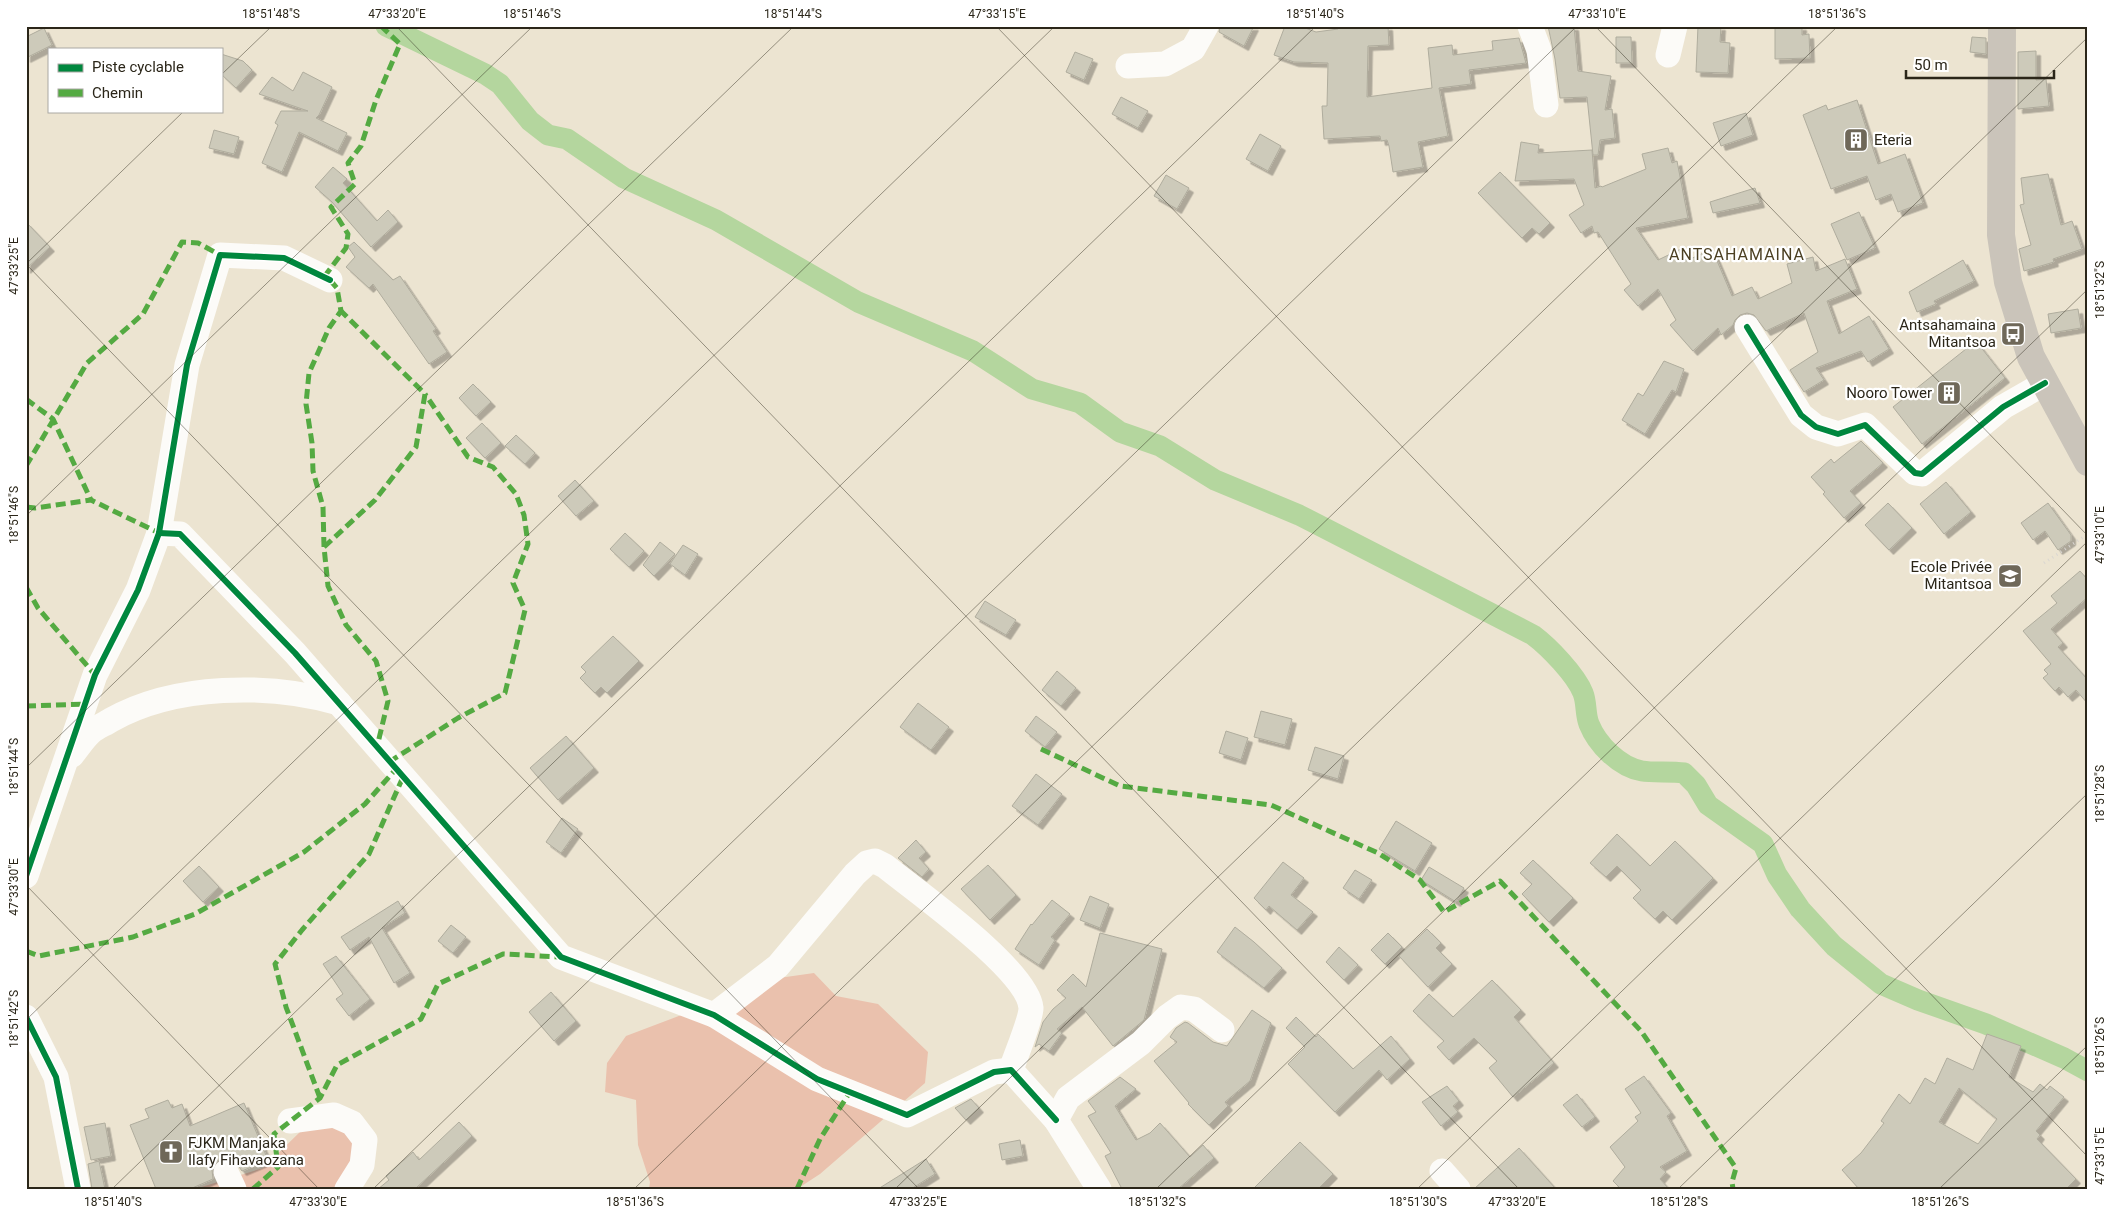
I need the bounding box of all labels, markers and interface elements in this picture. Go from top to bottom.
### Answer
text: 18°51'48"S [242,7,300,21]
text: 47°33'20"E [368,7,426,21]
text: 18°51'46"S [503,7,561,21]
text: 18°51'44"S [764,7,822,21]
text: 47°33'15"E [968,7,1026,21]
text: 18°51'40"S [1286,7,1344,21]
text: 47°33'10"E [1568,7,1626,21]
text: 18°51'36"S [1808,7,1866,21]
legend [48,48,222,112]
scale bar [1906,48,2054,80]
text: 50 m [1914,56,1948,74]
text: Piste cyclable [92,58,184,76]
text: Chemin [92,84,143,102]
building icon: Eteria [1843,127,1869,153]
place label: Eteria [1874,131,1912,149]
text: 47°33'25"E [7,237,21,295]
district label: ANTSAHAMAINA [1669,245,1805,264]
text: 18°51'32"S [2093,261,2107,319]
place label: Antsahamaina Mitantsoa [1899,316,1996,351]
bus stop icon: Antsahamaina Mitantsoa [2000,321,2026,347]
building icon: Nooro Tower [1936,380,1962,406]
place label: Nooro Tower [1846,384,1932,402]
text: 18°51'46"S [7,486,21,544]
text: 47°33'10"E [2093,506,2107,564]
place label: Ecole Privée Mitantsoa [1911,558,1992,593]
school or university icon: Ecole Privée Mitantsoa [1997,563,2023,589]
text: 18°51'44"S [7,738,21,796]
text: 18°51'28"S [2093,765,2107,823]
text: 47°33'30"E [7,858,21,916]
text: 18°51'42"S [7,990,21,1048]
text: 18°51'26"S [2093,1017,2107,1075]
text: 47°33'15"E [2093,1127,2107,1185]
place label: FJKM Manjaka Ilafy Fihavaozana [188,1134,304,1169]
church icon: FJKM Manjaka Ilafy Fihavaozana [158,1139,184,1165]
text: 18°51'40"S [84,1195,142,1209]
text: 47°33'30"E [289,1195,347,1209]
text: 18°51'36"S [606,1195,664,1209]
text: 47°33'25"E [889,1195,947,1209]
text: 18°51'32"S [1128,1195,1186,1209]
text: 18°51'30"S [1389,1195,1447,1209]
text: 47°33'20"E [1488,1195,1546,1209]
text: 18°51'28"S [1650,1195,1708,1209]
text: 18°51'26"S [1911,1195,1969,1209]

